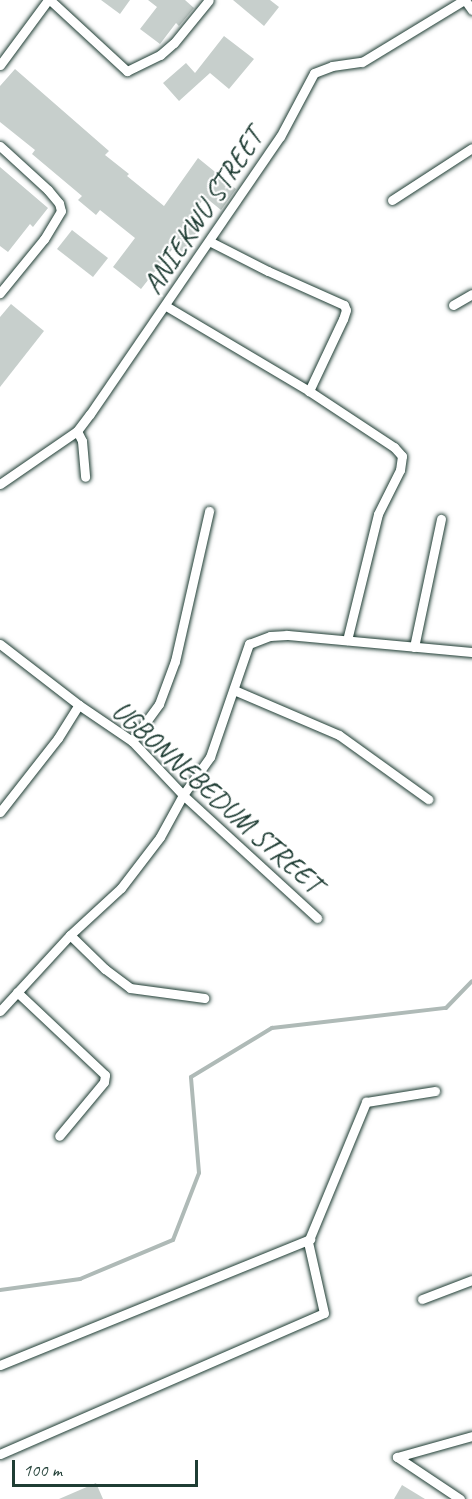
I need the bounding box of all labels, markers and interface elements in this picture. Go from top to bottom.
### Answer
street label: ANIEKWU STREET [135,122,271,300]
street label: UGBONNEBEDUM STREET [105,694,329,900]
scale bar [15,1448,201,1486]
text: 100 m [23,1459,62,1481]

